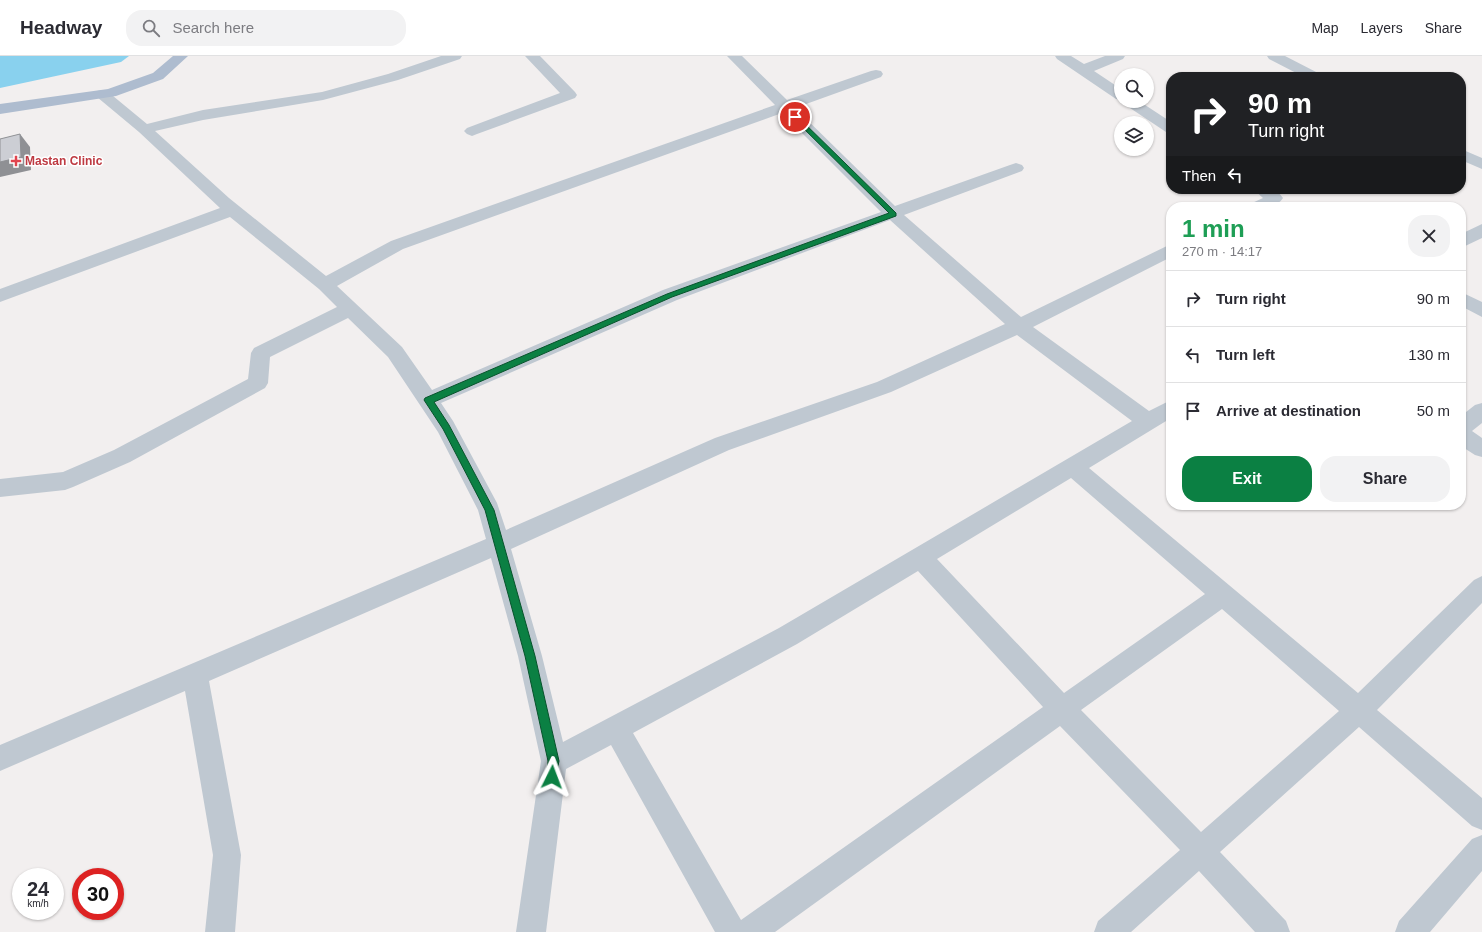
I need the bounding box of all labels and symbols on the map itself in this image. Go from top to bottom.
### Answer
pin [778,100,812,134]
place label: Mastan Clinic [25,154,103,168]
marker: Mastan Clinic [10,155,22,167]
position arrow [531,756,573,798]
speed limit sign: 30 [72,868,124,920]

